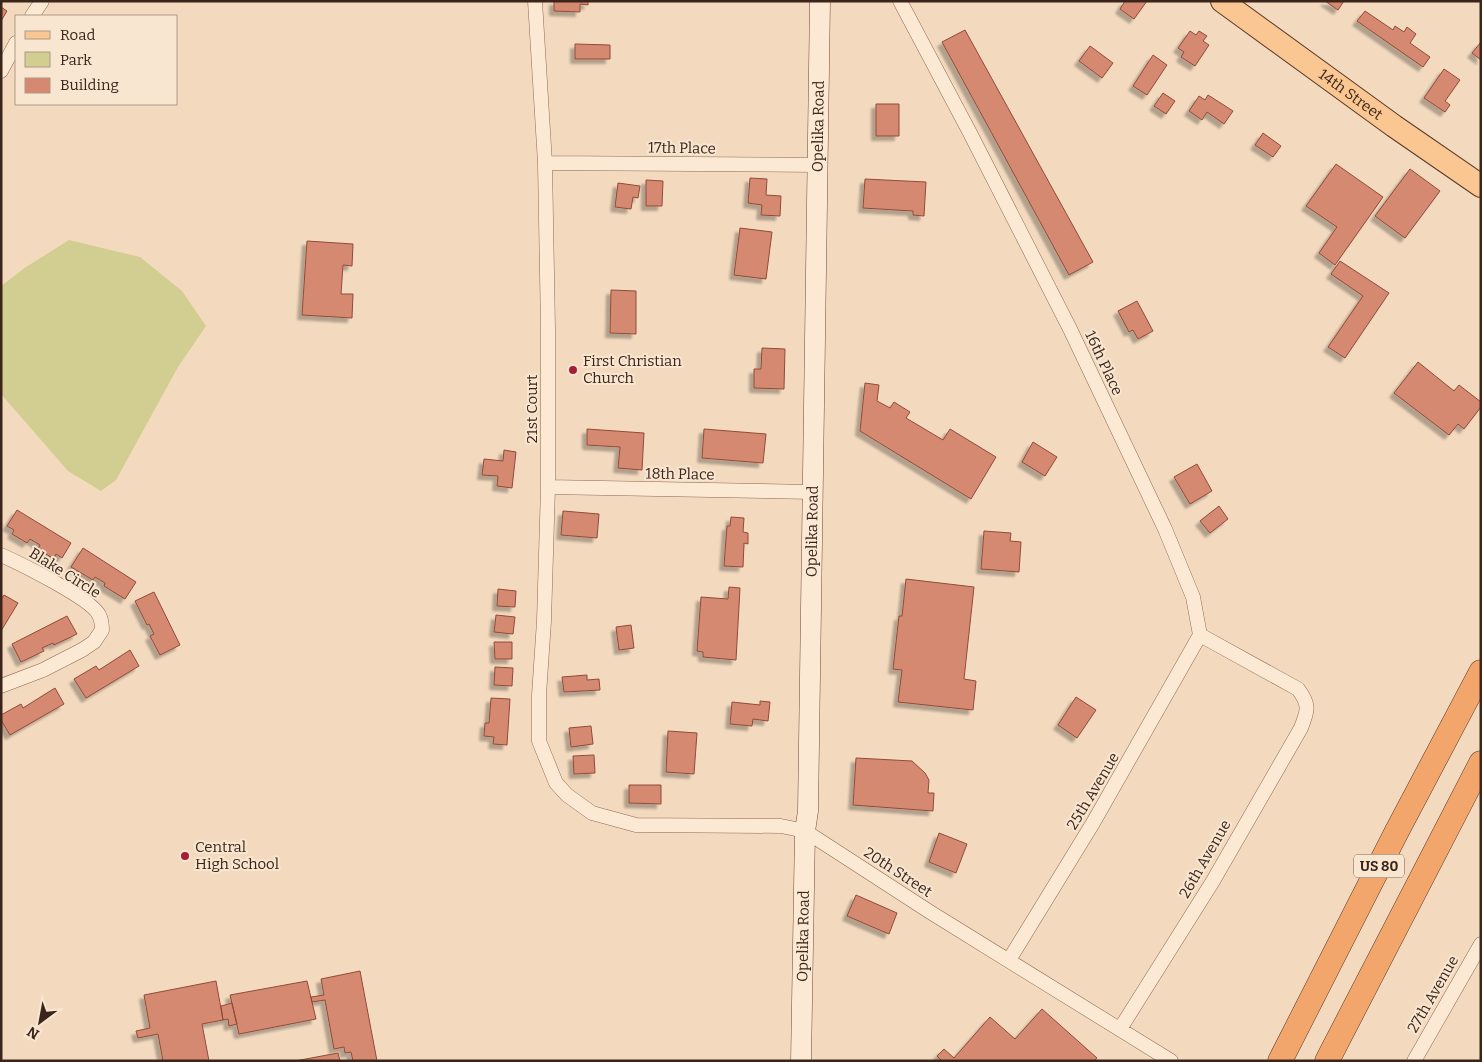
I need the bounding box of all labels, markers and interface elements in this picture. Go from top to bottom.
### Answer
legend [15,15,178,105]
text: Road [60,26,95,44]
text: Park [60,51,92,69]
street label: 14th Street [1315,65,1387,124]
text: Building [60,76,119,94]
street label: Opelika Road [808,80,828,172]
street label: 17th Place [648,138,716,158]
street label: 16th Place [1081,328,1127,398]
place label: First Christian Church [583,352,682,387]
marker: First Christian Church [567,364,579,376]
street label: 21st Court [523,374,541,444]
street label: 18th Place [645,464,715,484]
street label: Opelika Road [802,485,822,577]
street label: Blake Circle [26,544,104,602]
street label: 25th Avenue [1063,749,1123,833]
street label: 26th Avenue [1175,817,1235,901]
place label: Central High School [195,838,279,873]
street label: 20th Street [860,843,936,901]
marker: Central High School [179,850,191,862]
road number: US 80 [1354,854,1404,878]
street label: Opelika Road [793,890,813,982]
street label: 27th Avenue [1404,952,1462,1036]
north arrow [15,997,65,1047]
text: N [24,1022,42,1043]

